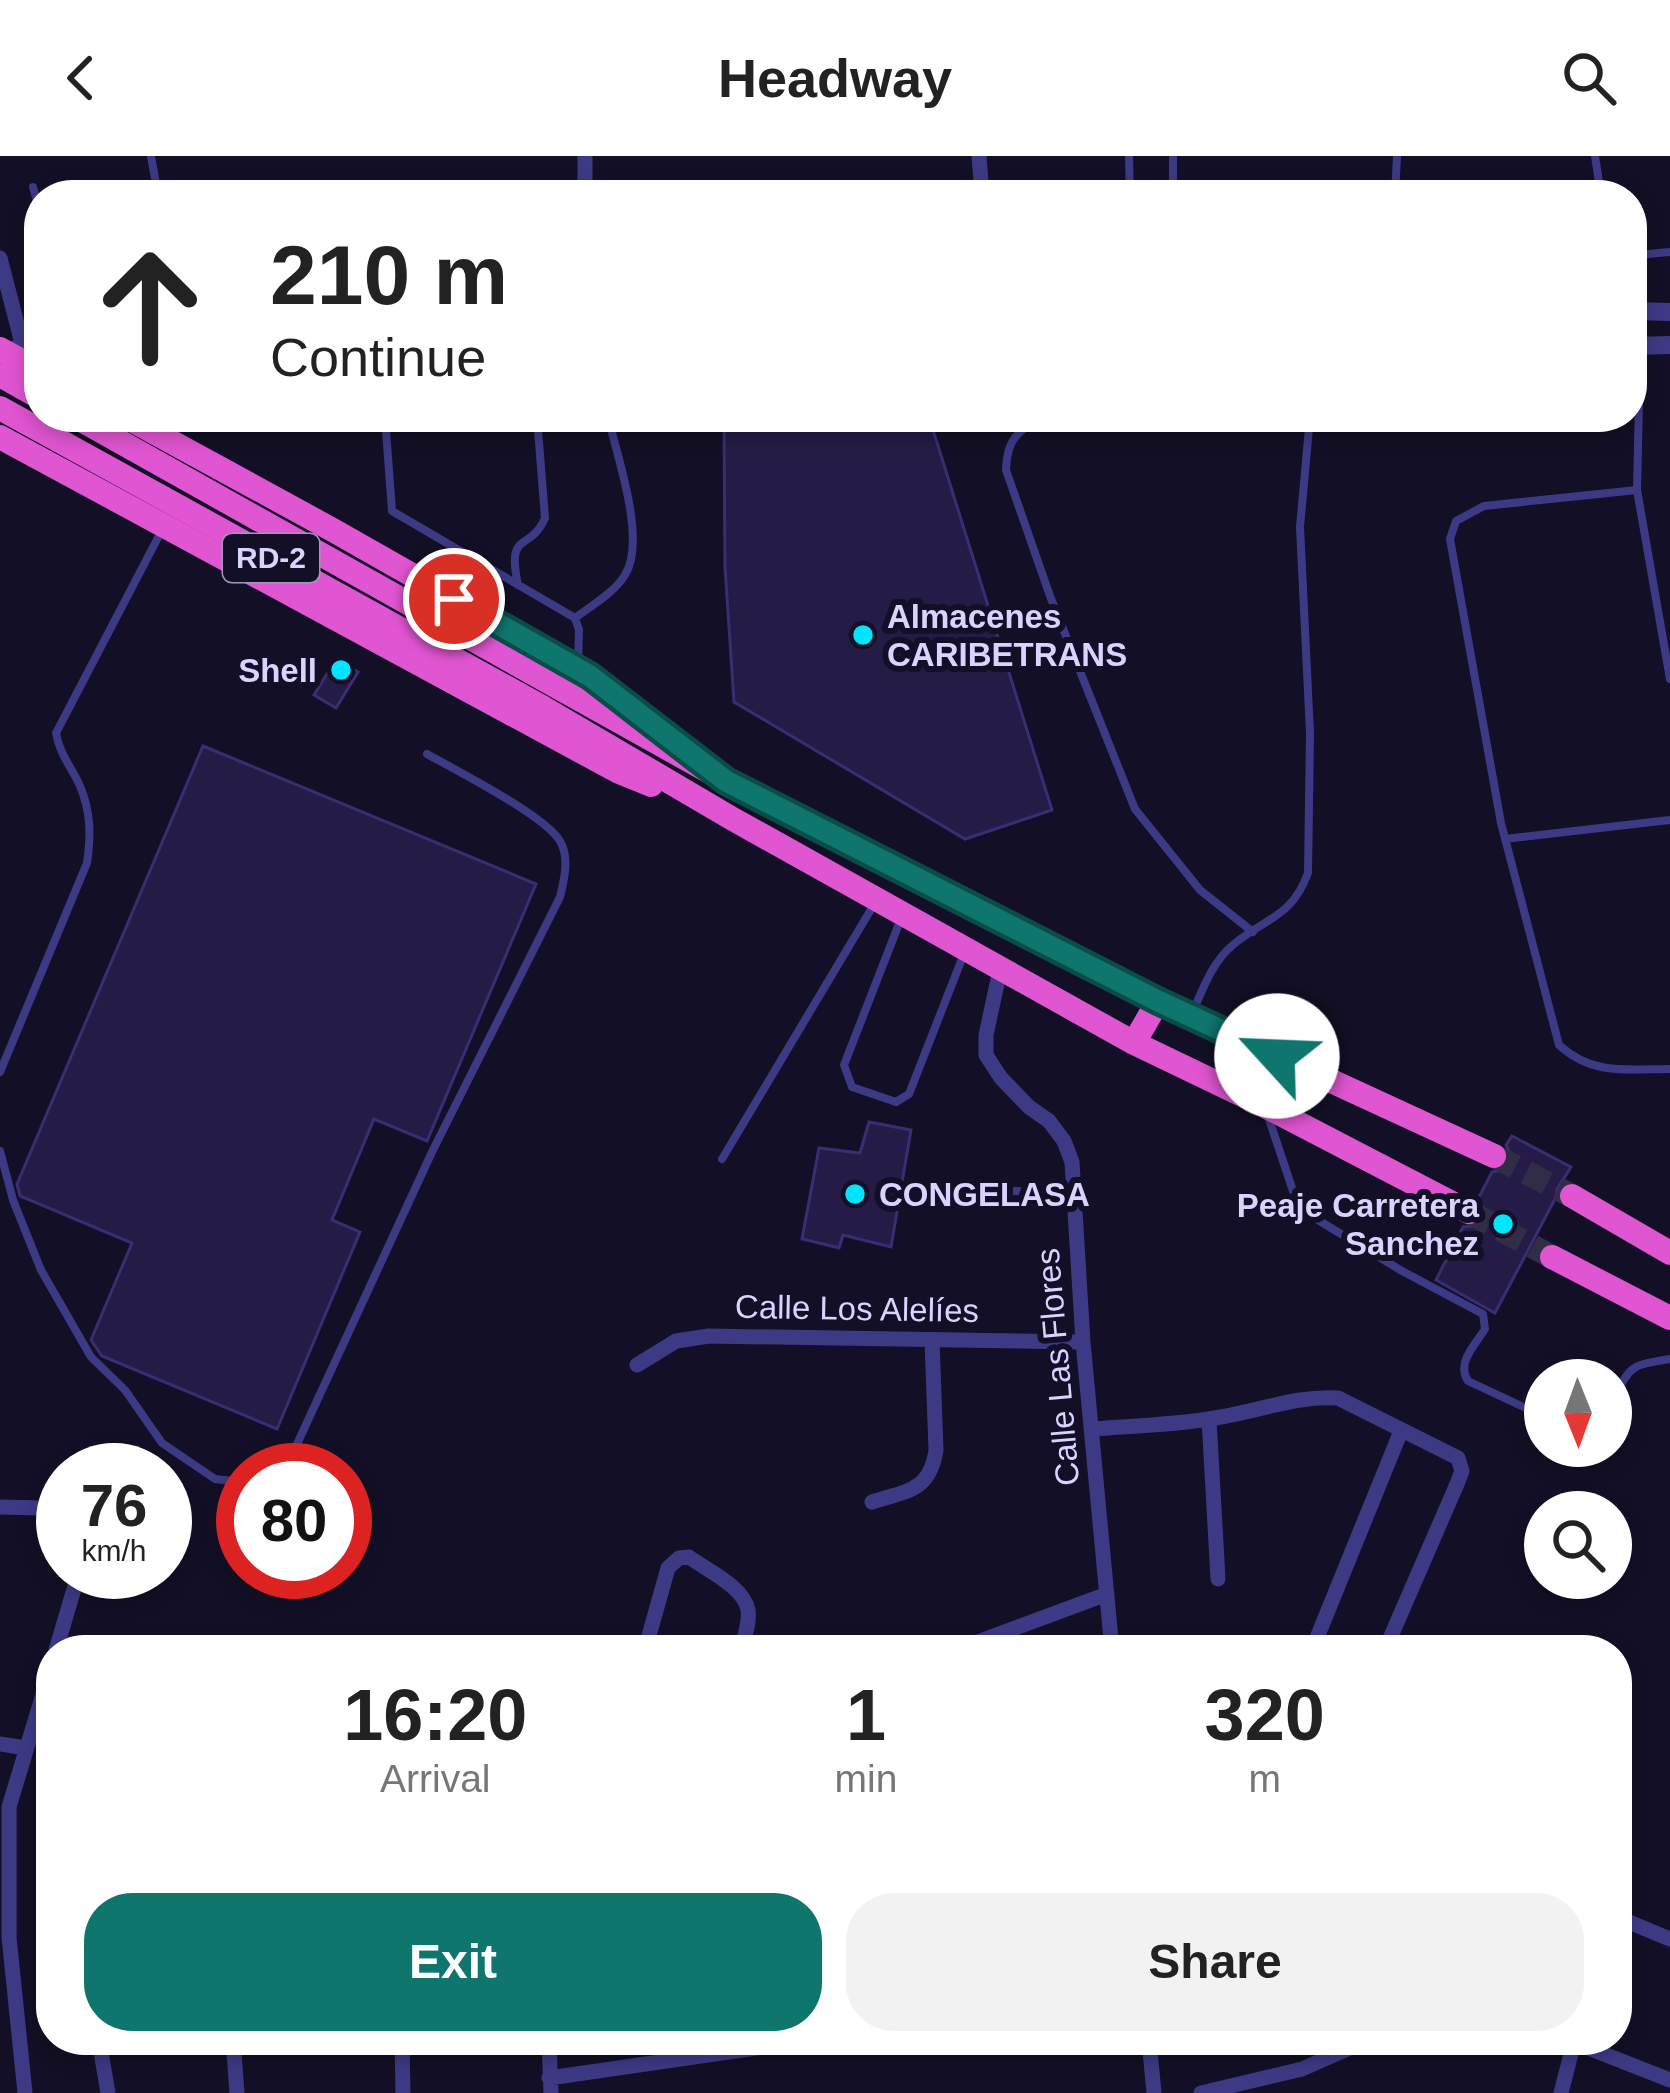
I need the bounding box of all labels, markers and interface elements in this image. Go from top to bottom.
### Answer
icon: back [48,45,114,111]
icon: search [1556,45,1622,111]
text: Headway [718,48,952,108]
icon: ahead [72,228,228,384]
text: 210 m [270,228,508,322]
text: Continue [270,327,486,387]
road number: RD-2 [223,534,319,582]
pin [403,548,505,650]
icon: arrive [421,566,487,632]
place label: Almacenes CARIBETRANS [887,598,1127,673]
marker: Almacenes CARIBETRANS [850,622,876,648]
place label: Shell [238,652,317,689]
marker: Shell [328,657,354,683]
position arrow [1214,993,1340,1119]
place label: CONGELASA [879,1176,1090,1213]
marker: CONGELASA [842,1181,868,1207]
place label: Peaje Carretera Sanchez [1237,1187,1480,1262]
marker: Peaje Carretera Sanchez [1490,1211,1516,1237]
street label: Calle Las Flores [1029,1247,1086,1487]
street label: Calle Los Alelíes [735,1288,979,1329]
north arrow [1524,1359,1632,1467]
map controls [1524,1359,1632,1599]
speed limit sign: 80 [216,1443,372,1599]
text: 76 [81,1472,147,1539]
button: search [1524,1491,1632,1599]
text: km/h [81,1534,147,1567]
text: 16:20 [343,1675,527,1755]
text: 1 [846,1675,886,1755]
text: 320 [1205,1675,1325,1755]
text: Arrival [380,1757,491,1800]
text: min [835,1757,897,1800]
text: m [1248,1757,1281,1800]
button: Exit [84,1893,822,2031]
button: Share [846,1893,1584,2031]

